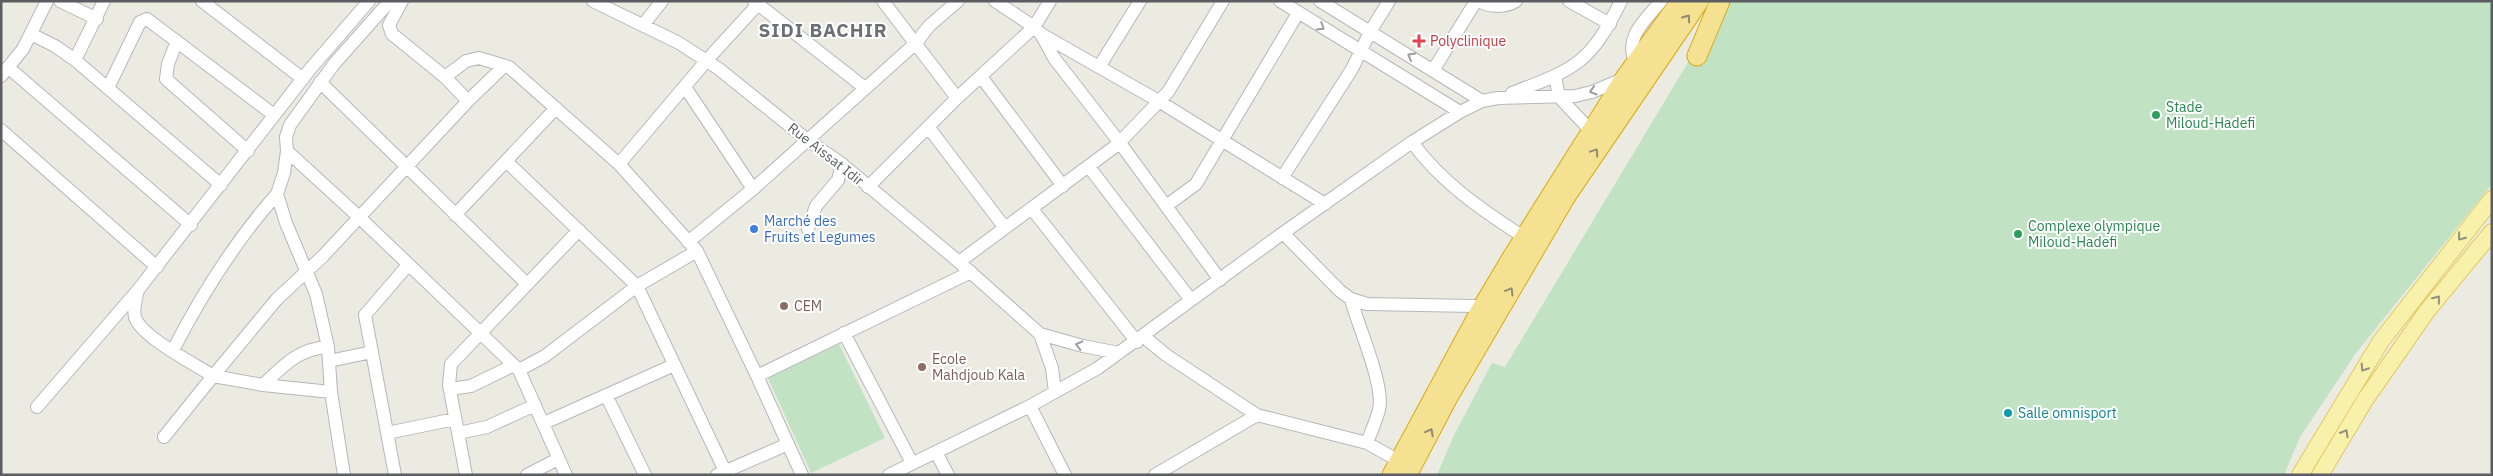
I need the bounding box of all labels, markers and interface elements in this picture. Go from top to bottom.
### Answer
one-way arrow [1681,14,1690,24]
district label: SIDI BACHIR [759,18,887,42]
one-way arrow [1316,21,1325,30]
place label: Polyclinique [1430,32,1507,50]
marker: Polyclinique [1412,34,1426,48]
one-way arrow [1408,52,1417,62]
one-way arrow [1589,85,1598,95]
place label: Stade Miloud-Hadefi [2166,98,2255,132]
marker: Stade Miloud-Hadefi [2150,109,2162,121]
street label: Rue Aissat Idir [784,119,868,189]
one-way arrow [1589,148,1599,157]
place label: Marché des Fruits et Legumes [764,212,876,246]
place label: Complexe olympique Miloud-Hadefi [2028,217,2161,251]
marker: Marché des Fruits et Legumes [748,223,760,235]
marker: Complexe olympique Miloud-Hadefi [2012,228,2024,240]
one-way arrow [2458,232,2467,241]
one-way arrow [1504,287,1514,296]
one-way arrow [2432,296,2440,305]
place label: CEM [794,297,822,315]
marker: CEM [778,300,790,312]
one-way arrow [1075,340,1084,351]
place label: Ecole Mahdjoub Kala [932,350,1026,384]
marker: Ecole Mahdjoub Kala [916,361,928,373]
one-way arrow [2361,362,2371,371]
place label: Salle omnisport [2018,404,2117,422]
marker: Salle omnisport [2002,407,2014,419]
one-way arrow [1424,428,1434,437]
one-way arrow [2339,429,2349,438]

